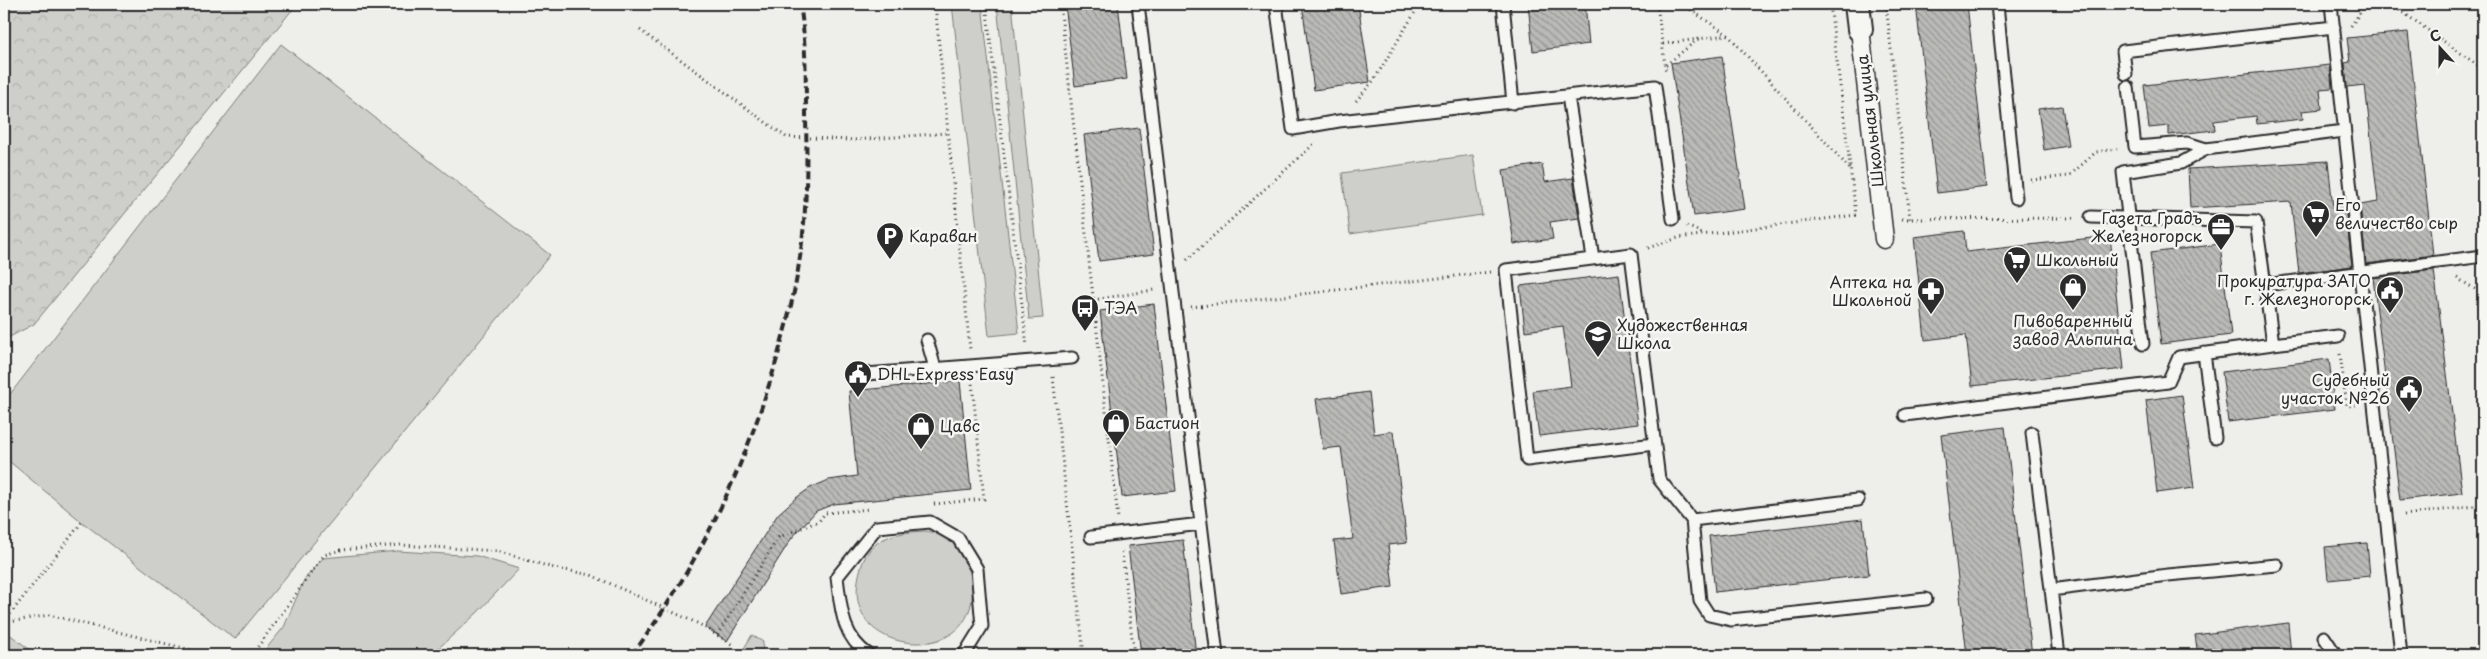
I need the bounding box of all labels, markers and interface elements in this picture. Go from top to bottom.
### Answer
north arrow [2414,22,2464,72]
text: С [2426,24,2444,47]
street label: Школьная улица [1849,54,1889,189]
place label: Его величество сыр [2335,192,2458,234]
supermarket icon: Его величество сыр [2301,199,2331,238]
place label: Газета Градъ Железногорск [2091,205,2202,247]
office icon: Газета Градъ Железногорск [2206,212,2236,251]
parking icon: Караван [875,221,905,260]
place label: Караван [909,223,978,247]
supermarket icon: Школьный [2002,245,2032,284]
place label: Школьный [2036,247,2119,271]
place label: Прокуратура ЗАТО г. Железногорск [2217,268,2371,310]
place label: Аптека на Школьной [1829,269,1912,311]
shop icon: Пивоваренный завод Альпина [2058,272,2088,311]
public building icon: Прокуратура ЗАТО г. Железногорск [2375,275,2405,314]
pharmacy icon: Аптека на Школьной [1916,276,1946,315]
bus stop icon: ТЭА [1070,293,1100,332]
place label: ТЭА [1104,295,1138,319]
place label: Пивоваренный завод Альпина [2012,308,2133,350]
place label: Художественная Школа [1617,312,1748,354]
school or university icon: Художественная Школа [1583,319,1613,358]
public building icon: DHL Express Easy [843,359,873,398]
place label: DHL Express Easy [877,361,1014,385]
place label: Судебный участок №26 [2281,367,2390,409]
public building icon: Судебный участок №26 [2394,374,2424,413]
shop icon: Бастион [1101,408,1131,447]
place label: Бастион [1135,410,1200,434]
shop icon: Цавс [906,411,936,450]
place label: Цавс [940,413,980,437]

